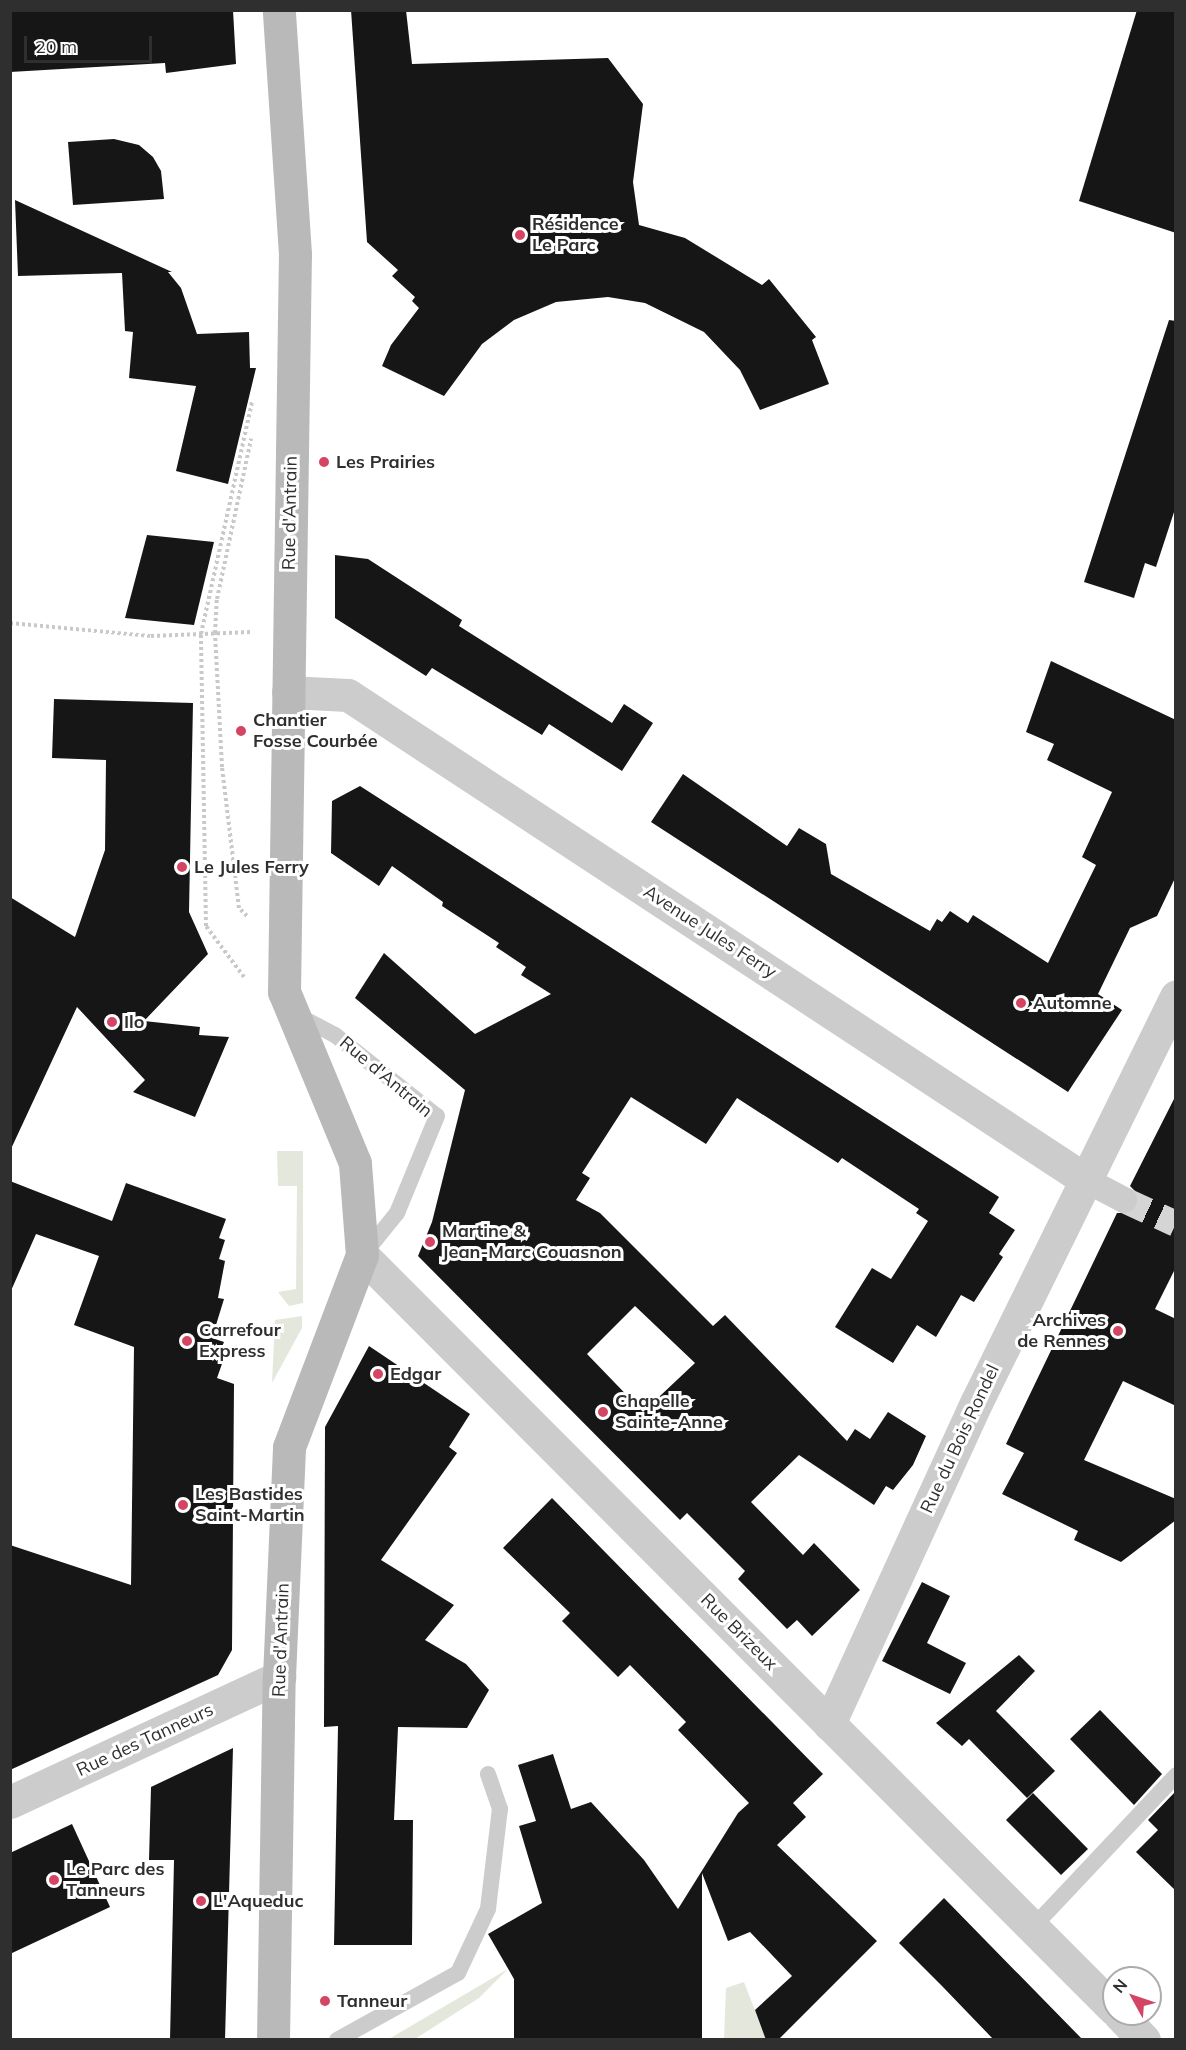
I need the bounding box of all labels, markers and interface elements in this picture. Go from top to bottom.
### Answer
scale bar [27,24,154,62]
text: 20 m [35,35,77,58]
place label: Résidence Le Parc [532,214,619,256]
marker: Résidence Le Parc [513,228,527,242]
place label: Les Prairies [336,451,435,473]
marker: Les Prairies [317,455,331,469]
street label: Rue d'Antrain [278,456,302,570]
place label: Chantier Fosse Courbée [253,710,378,752]
marker: Chantier Fosse Courbée [234,724,248,738]
place label: Le Jules Ferry [194,856,309,878]
marker: Le Jules Ferry [175,860,189,874]
street label: Avenue Jules Ferry [639,881,781,983]
place label: Automne [1033,992,1112,1014]
marker: Automne [1014,996,1028,1010]
place label: Ilo [124,1011,144,1033]
marker: Ilo [105,1015,119,1029]
street label: Rue d'Antrain [335,1032,437,1122]
place label: Martine & Jean-Marc Couasnon [442,1221,622,1264]
marker: Martine & Jean-Marc Couasnon [423,1235,437,1249]
place label: Archives de Rennes [1017,1310,1106,1352]
place label: Carrefour Express [199,1320,281,1362]
marker: Archives de Rennes [1111,1324,1125,1338]
marker: Carrefour Express [180,1334,194,1348]
street label: Rue du Bois Rondel [916,1361,1004,1517]
place label: Edgar [390,1363,441,1385]
marker: Edgar [371,1367,385,1381]
place label: Chapelle Sainte-Anne [615,1391,723,1434]
marker: Chapelle Sainte-Anne [596,1405,610,1419]
place label: Les Bastides Saint-Martin [195,1484,305,1526]
marker: Les Bastides Saint-Martin [176,1498,190,1512]
street label: Rue d'Antrain [268,1583,294,1697]
street label: Rue Brizeux [696,1589,782,1675]
street label: Rue des Tanneurs [73,1699,217,1781]
place label: Le Parc des Tanneurs [66,1859,164,1902]
marker: Le Parc des Tanneurs [47,1873,61,1887]
place label: L'Aqueduc [213,1890,304,1912]
marker: L'Aqueduc [194,1894,208,1908]
north arrow [1102,1966,1162,2026]
text: N [1108,1975,1131,1997]
place label: Tanneur [337,1990,407,2012]
marker: Tanneur [318,1994,332,2008]

